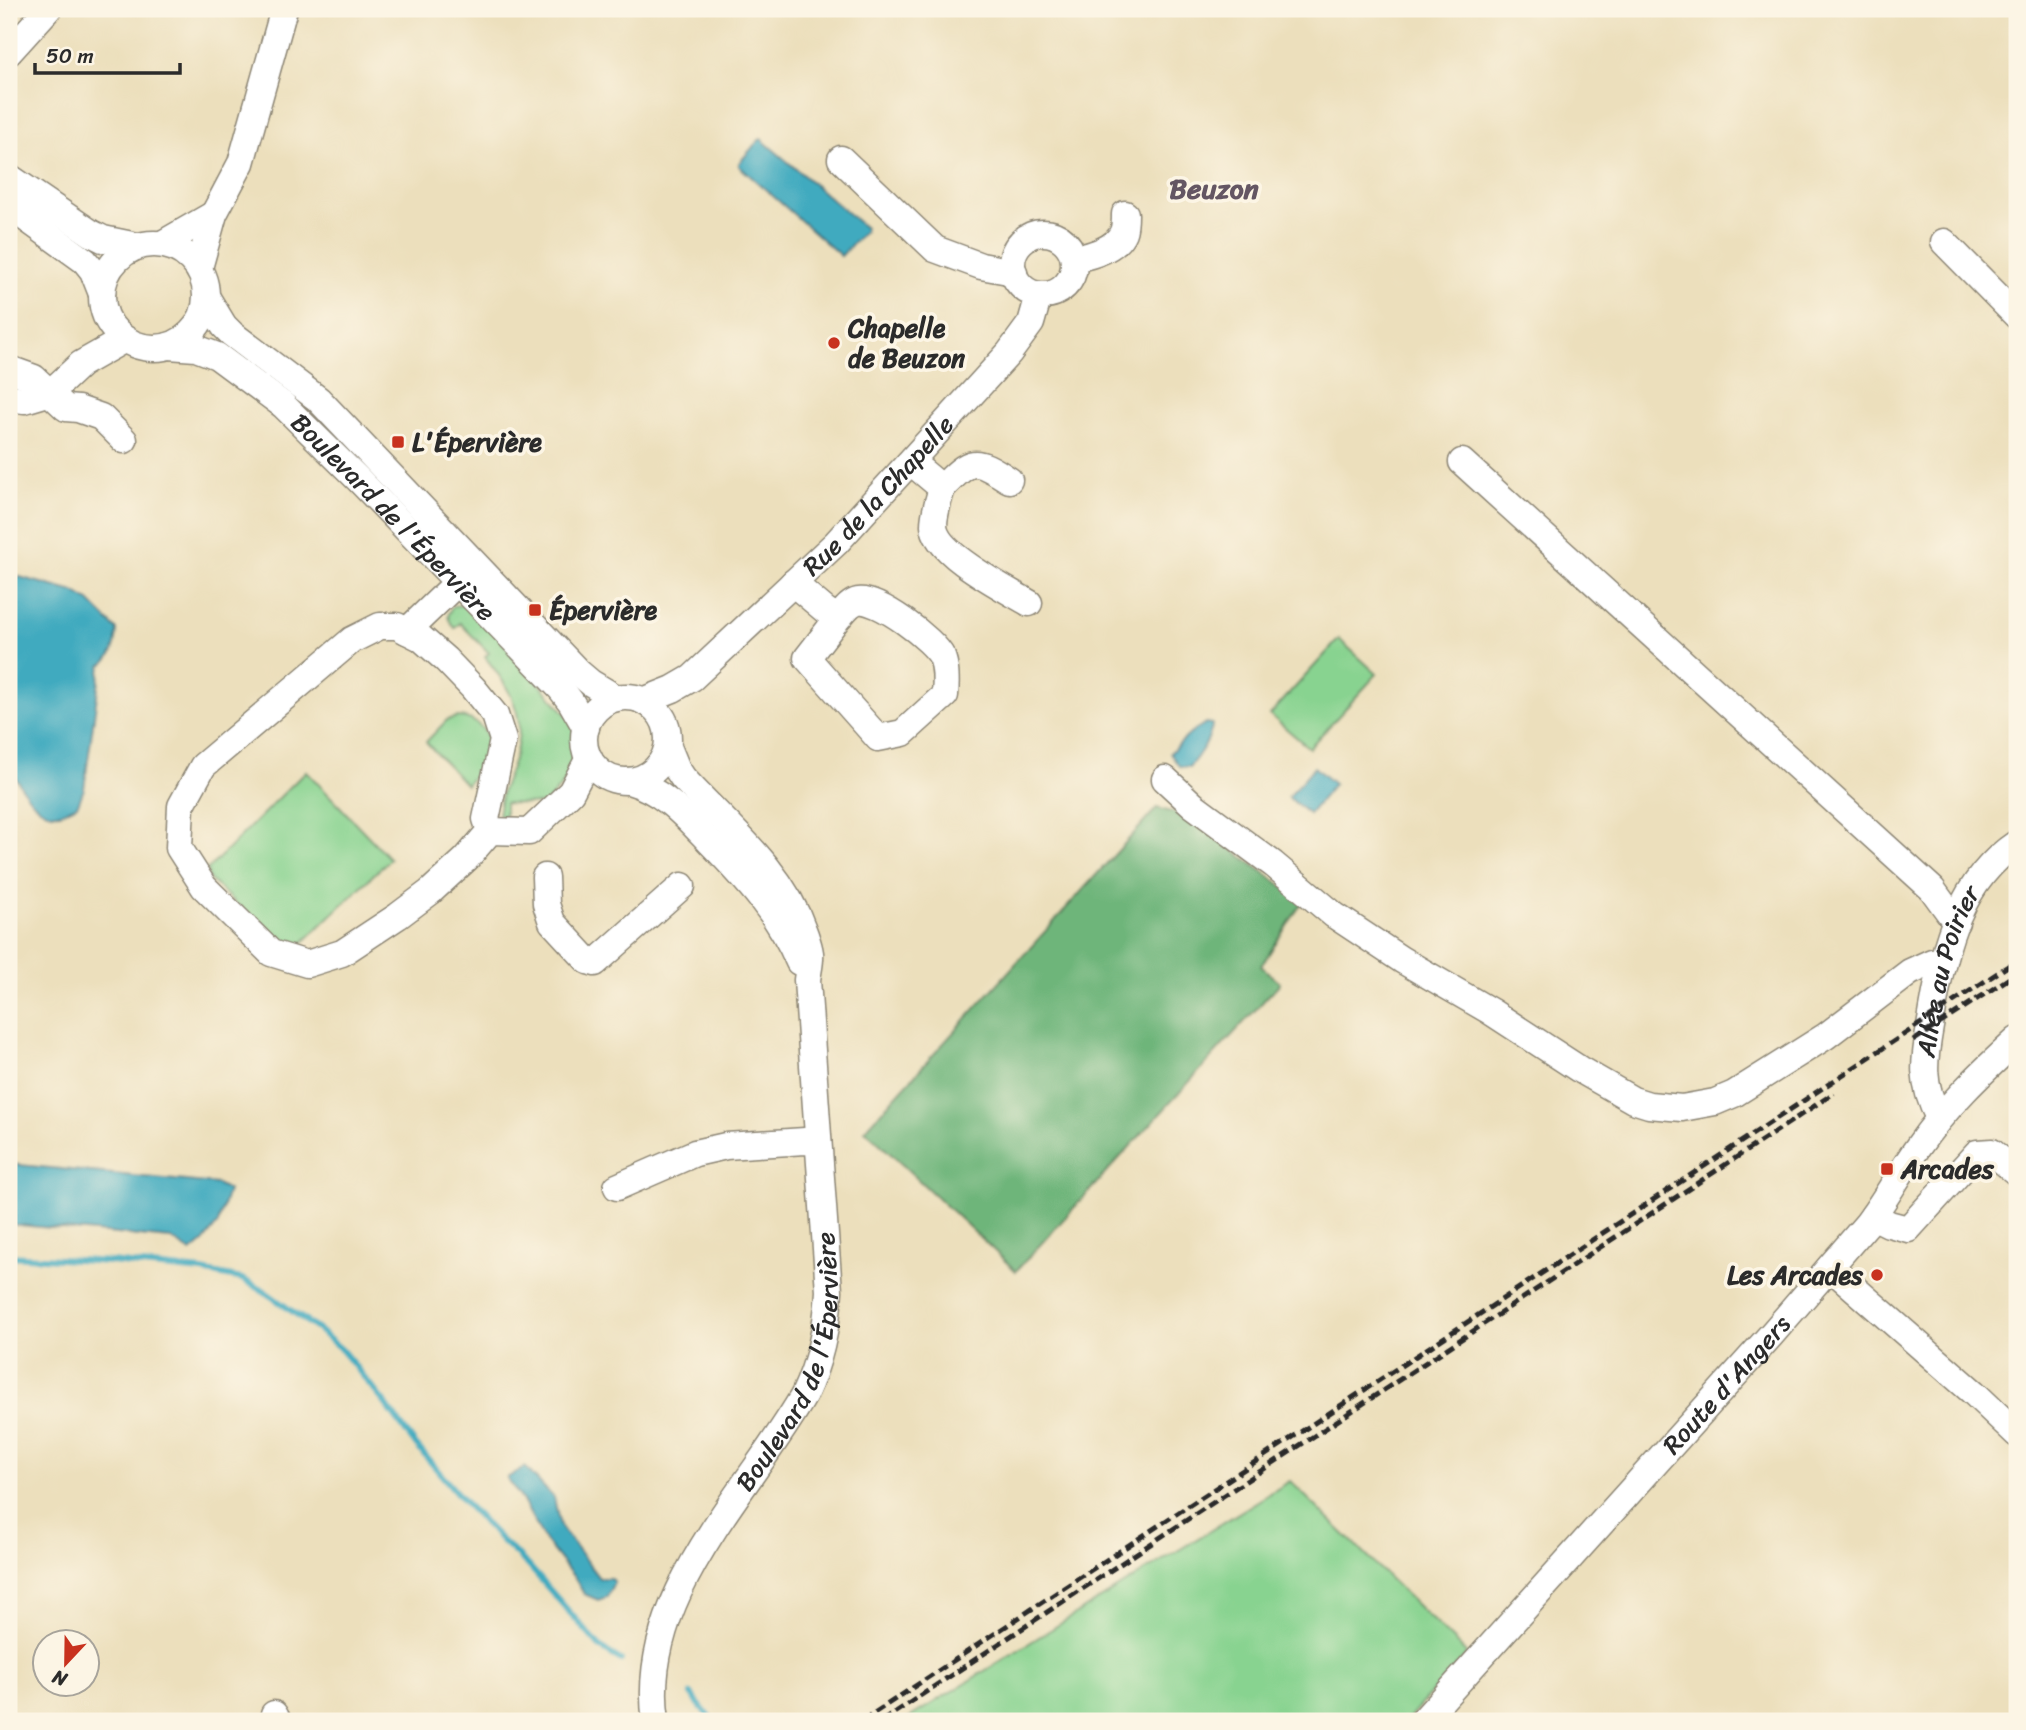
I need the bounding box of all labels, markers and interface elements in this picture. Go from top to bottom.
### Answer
scale bar [35,32,180,76]
text: 50 m [46,37,94,75]
district label: Beuzon [1169,164,1260,213]
place label: Chapelle de Beuzon [847,305,966,381]
marker: Chapelle de Beuzon [826,335,842,351]
street label: Boulevard de l'Épervière [279,401,508,633]
street label: Rue de la Chapelle [791,404,966,587]
place label: L'Épervière [412,419,542,465]
marker: L'Épervière [390,434,406,450]
place label: Épervière [549,587,657,633]
marker: Épervière [527,602,543,618]
street label: Allée au Poirier [1902,874,1993,1061]
place label: Arcades [1900,1146,1995,1192]
marker: Arcades [1879,1161,1895,1177]
street label: Boulevard de l'Épervière [723,1230,852,1501]
place label: Les Arcades [1727,1252,1864,1298]
marker: Les Arcades [1869,1267,1885,1283]
street label: Route d'Angers [1650,1304,1803,1465]
north arrow [32,1628,102,1698]
text: N [47,1660,73,1696]

